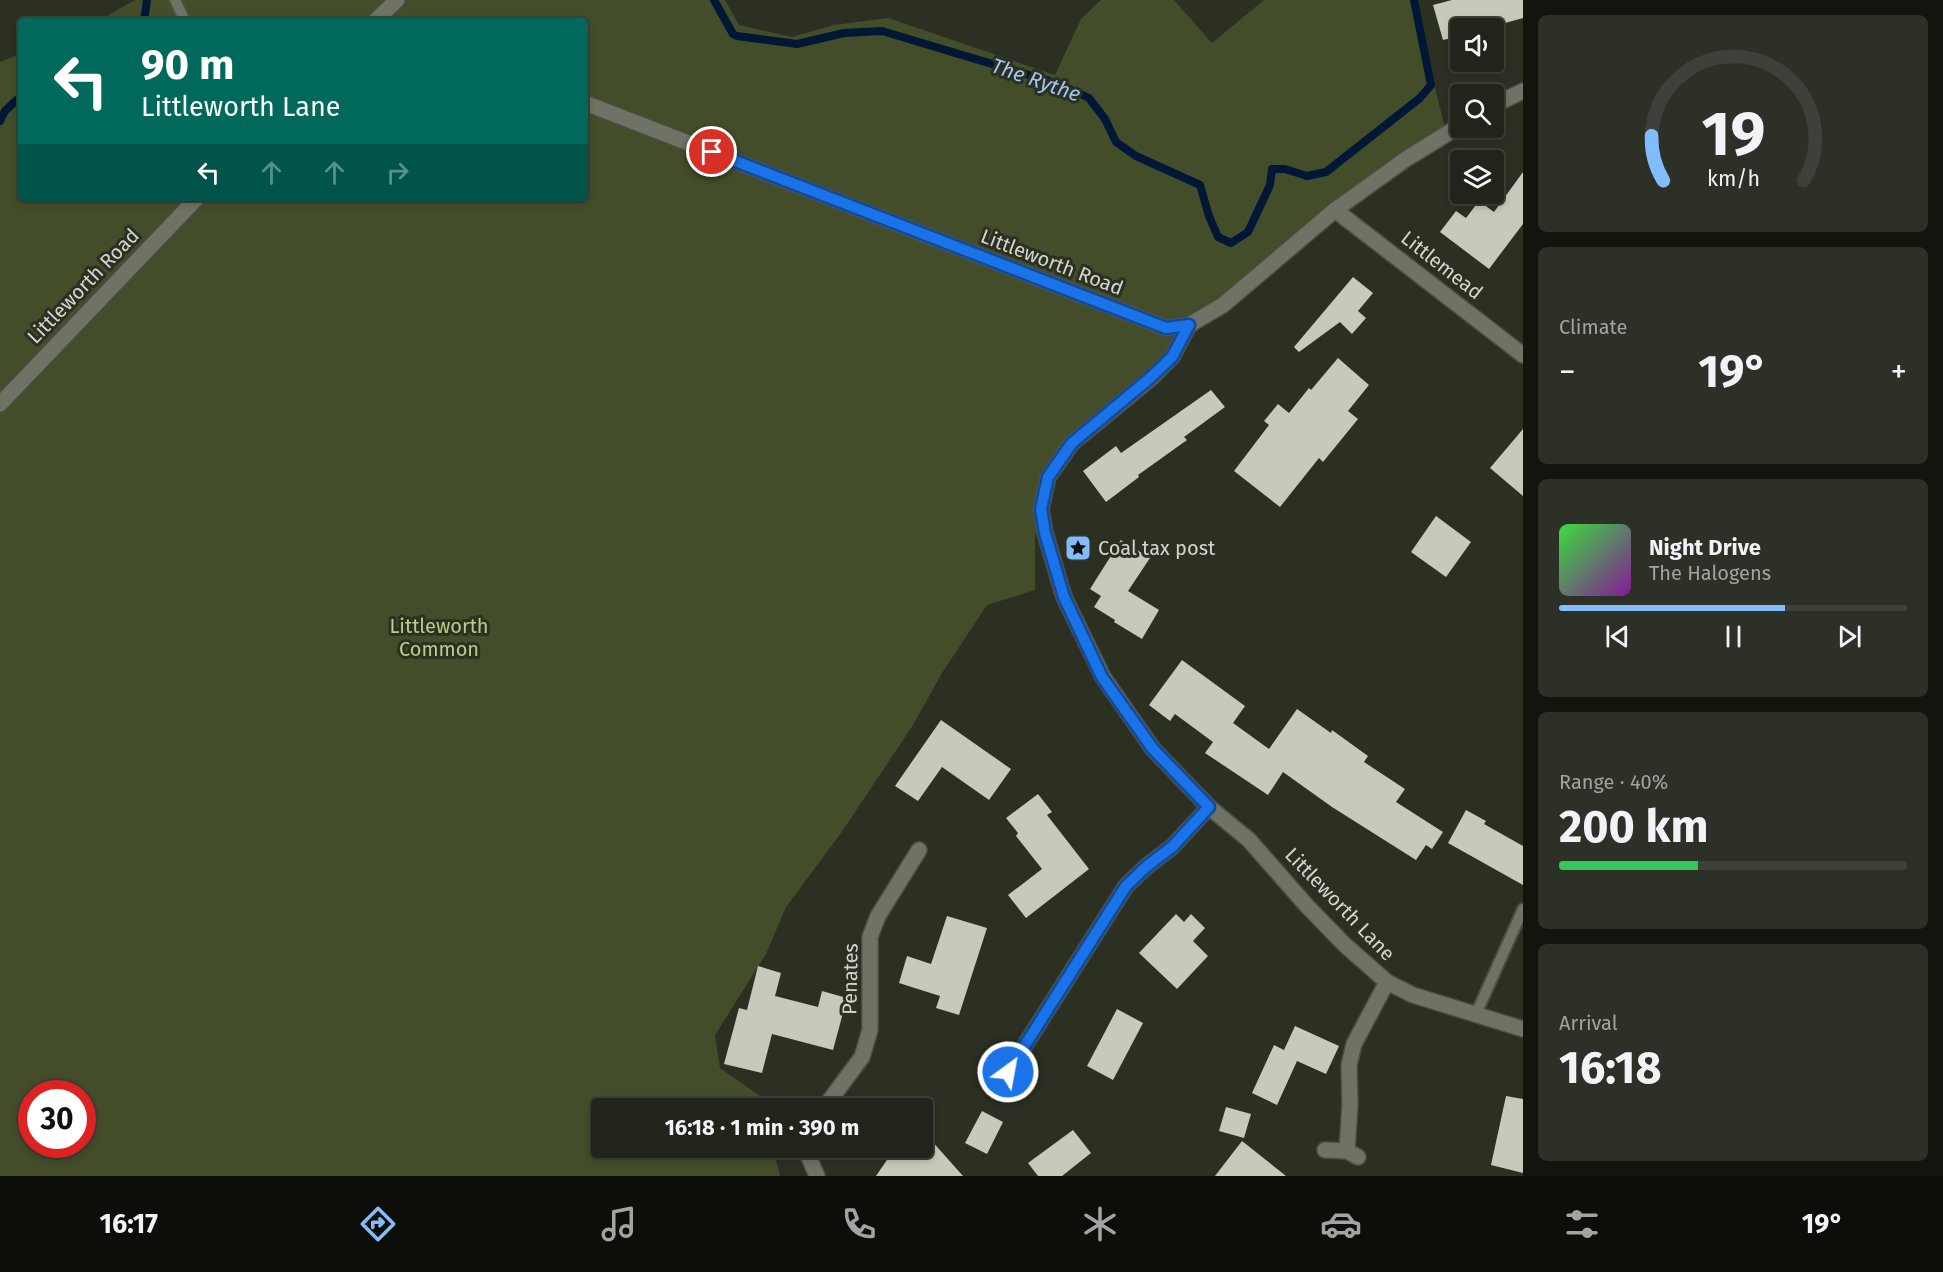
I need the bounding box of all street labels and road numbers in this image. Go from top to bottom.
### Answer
street label: Littleworth Road [22,223,144,349]
street label: Littleworth Road [977,224,1127,300]
street label: Littlemead [1396,226,1488,304]
street label: Littleworth Lane [1280,843,1400,965]
street label: Penates [837,943,863,1015]

